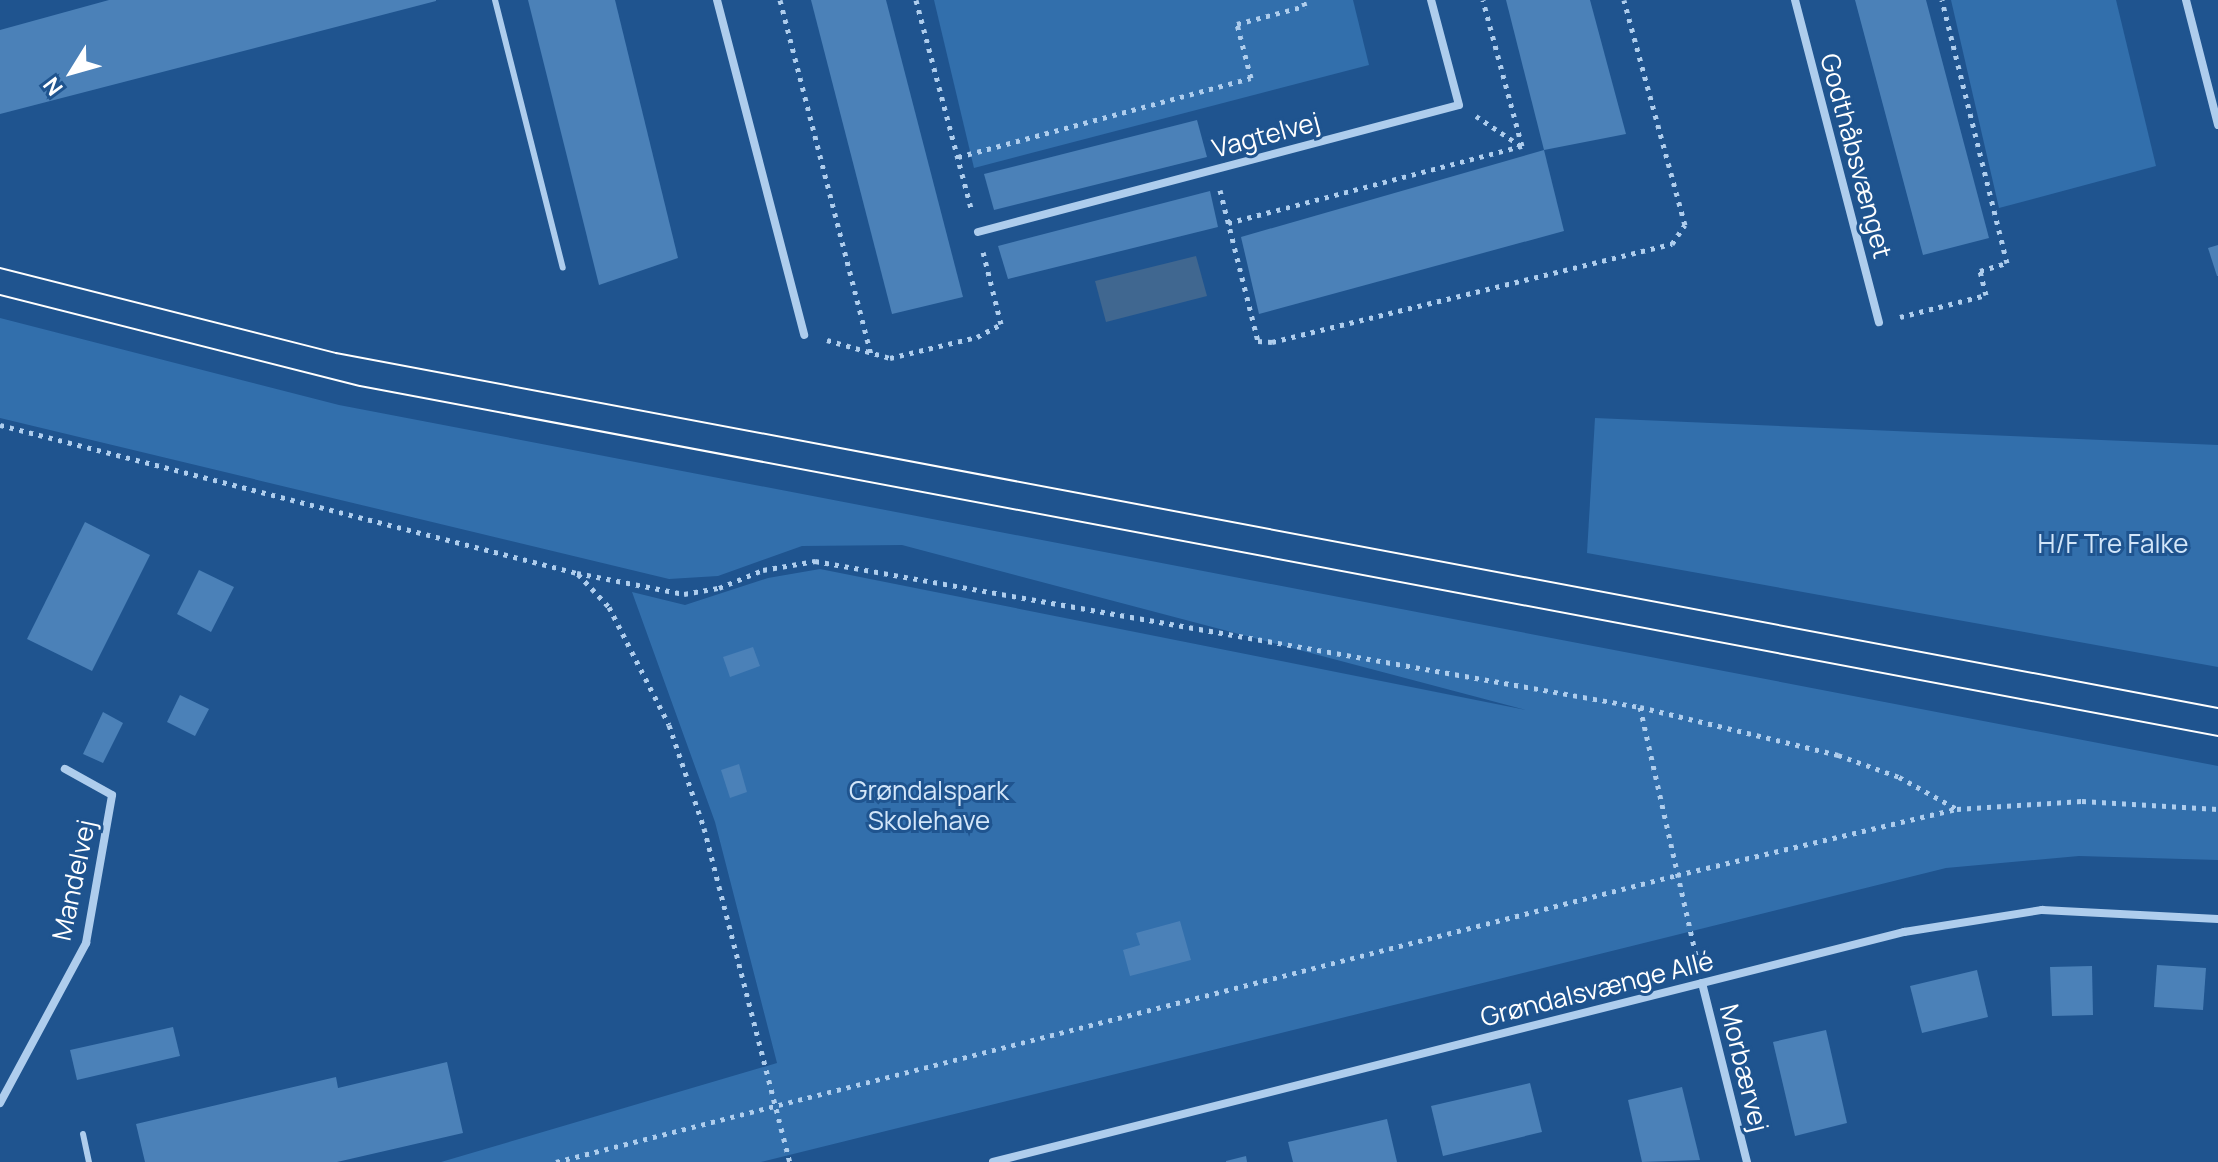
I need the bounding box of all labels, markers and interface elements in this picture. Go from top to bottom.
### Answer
north arrow [32,32,112,112]
street label: Godthåbsvænget [1814,50,1898,262]
text: N [36,71,70,102]
street label: Vagtelvej [1209,106,1323,164]
park label: H/F Tre Falke [2038,528,2188,560]
park label: Grøndalspark Skolehave [849,775,1009,836]
street label: Mandelvej [46,817,102,943]
street label: Grøndalsvænge Allé [1477,945,1717,1033]
street label: Morbærvej [1713,1001,1775,1135]

